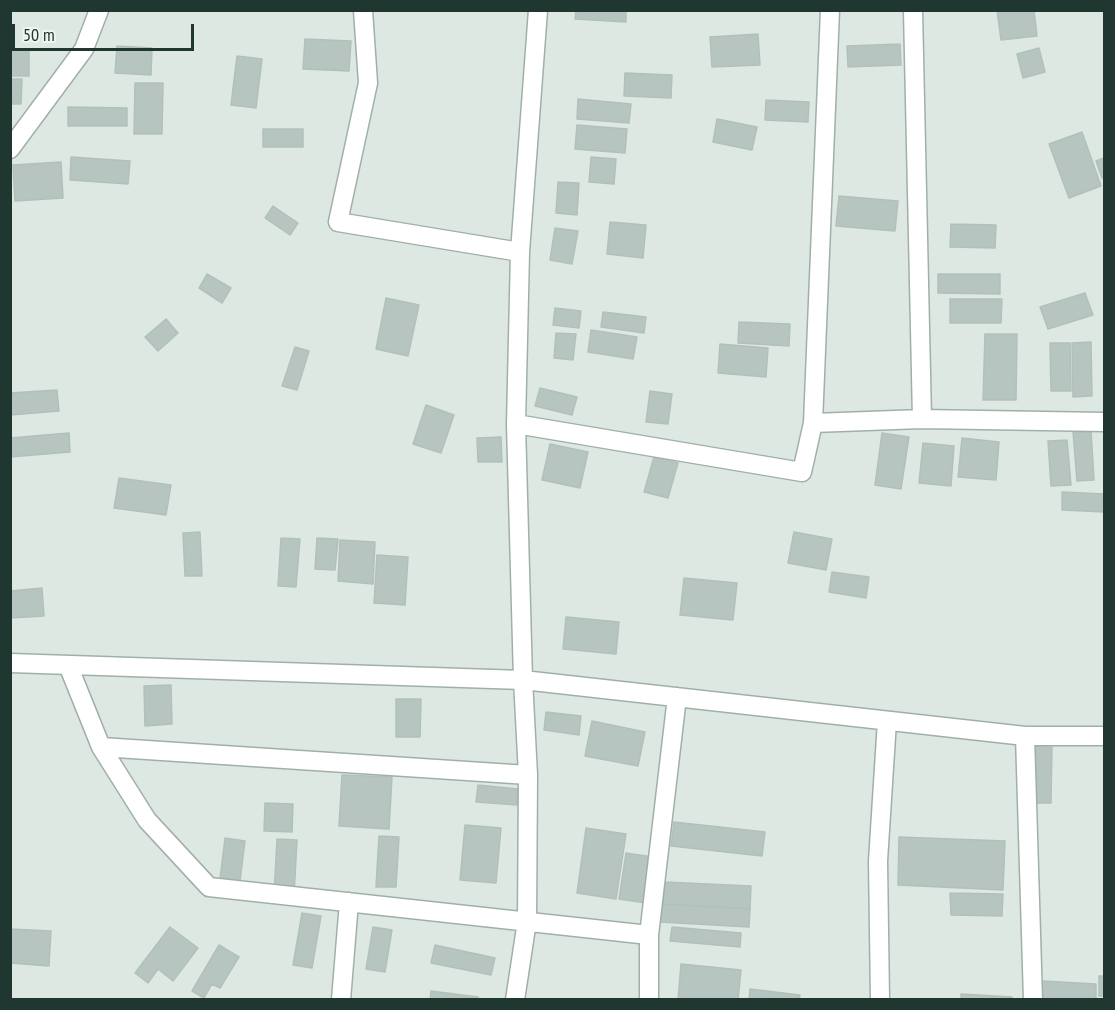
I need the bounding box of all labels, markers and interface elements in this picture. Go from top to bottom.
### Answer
scale bar [15,12,196,50]
text: 50 m [23,23,55,46]

